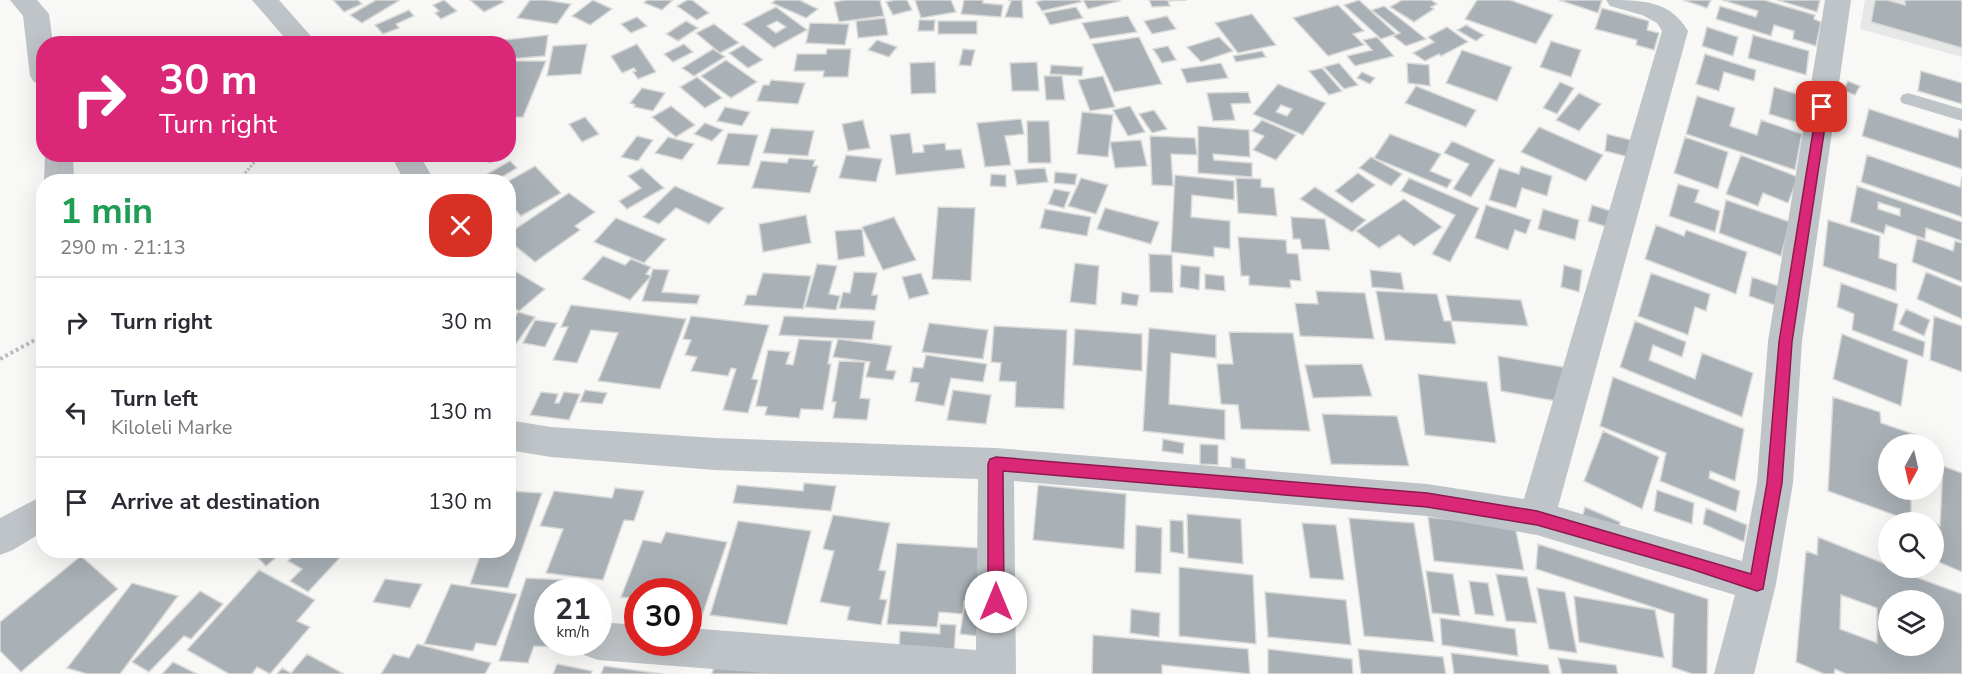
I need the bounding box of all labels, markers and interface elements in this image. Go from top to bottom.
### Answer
text: 30 m [159,52,258,109]
icon: right [60,60,138,138]
pin [1796,81,1847,132]
icon: arrive [1805,90,1838,123]
text: Turn right [159,106,277,143]
text: 1 min [60,187,153,236]
button: close [429,194,492,257]
text: 290 m · 21:13 [60,234,186,261]
icon: right [60,306,93,339]
text: Turn right [111,307,212,337]
text: 30 m [441,307,492,337]
text: Turn left [111,384,198,414]
icon: left [60,396,93,429]
text: 130 m [428,397,492,427]
text: Kiloleli Marke [111,414,233,441]
north arrow [1878,434,1944,500]
map controls [1878,434,1944,656]
icon: arrive [60,486,93,519]
text: Arrive at destination [111,487,320,517]
text: 130 m [428,487,492,517]
button: search [1878,512,1944,578]
position arrow [964,570,1028,634]
speed limit sign: 30 [624,578,702,656]
text: 21 [555,589,591,630]
button: layers [1878,590,1944,656]
text: km/h [556,622,590,642]

